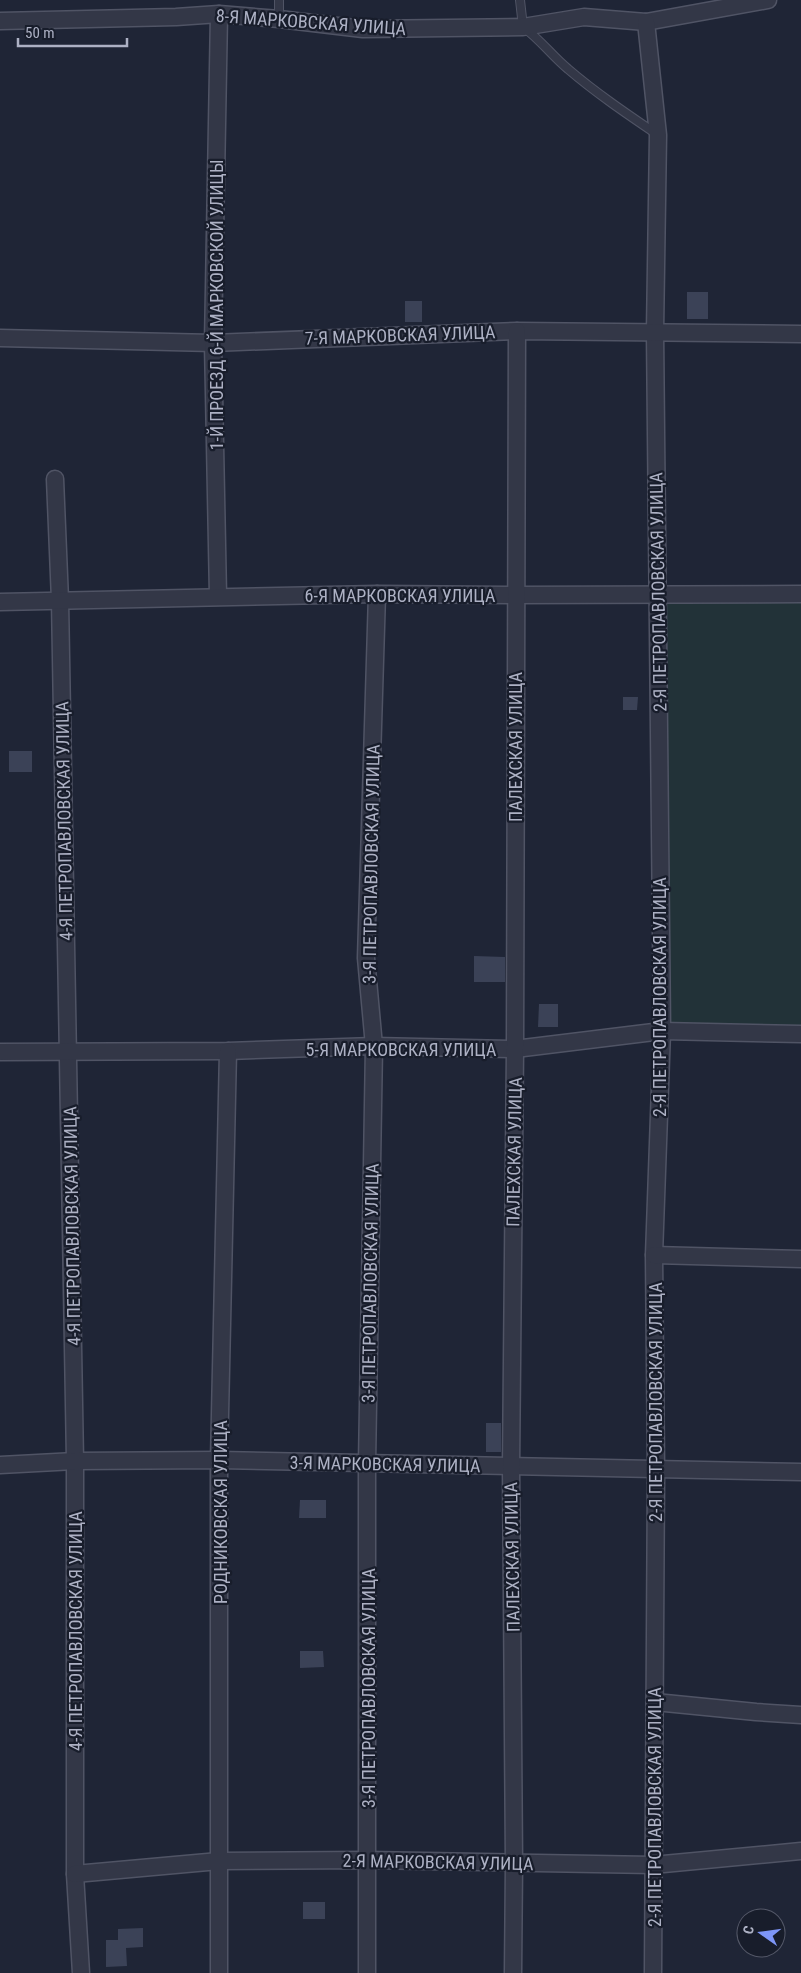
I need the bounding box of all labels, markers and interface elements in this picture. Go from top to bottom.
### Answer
street label: 8-Я МАРКОВСКАЯ УЛИЦА [215,5,408,39]
scale bar [18,15,126,47]
text: 50 m [25,24,55,42]
street label: 1-Й ПРОЕЗД 6-Й МАРКОВСКОЙ УЛИЦЫ [206,160,227,450]
street label: 7-Я МАРКОВСКАЯ УЛИЦА [304,321,496,349]
street label: 2-Я ПЕТРОПАВЛОВСКАЯ УЛИЦА [645,471,671,712]
street label: 6-Я МАРКОВСКАЯ УЛИЦА [305,585,496,606]
street label: ПАЛЕХСКАЯ УЛИЦА [505,671,526,822]
street label: 4-Я ПЕТРОПАВЛОВСКАЯ УЛИЦА [51,700,77,941]
street label: 3-Я ПЕТРОПАВЛОВСКАЯ УЛИЦА [358,743,384,984]
street label: 2-Я ПЕТРОПАВЛОВСКАЯ УЛИЦА [649,876,670,1117]
street label: 5-Я МАРКОВСКАЯ УЛИЦА [306,1039,497,1060]
street label: ПАЛЕХСКАЯ УЛИЦА [502,1076,526,1227]
street label: 4-Я ПЕТРОПАВЛОВСКАЯ УЛИЦА [59,1105,85,1346]
street label: 3-Я ПЕТРОПАВЛОВСКАЯ УЛИЦА [357,1162,383,1403]
street label: 2-Я ПЕТРОПАВЛОВСКАЯ УЛИЦА [645,1281,666,1522]
street label: РОДНИКОВСКАЯ УЛИЦА [210,1420,231,1604]
street label: 3-Я МАРКОВСКАЯ УЛИЦА [289,1452,481,1476]
street label: ПАЛЕХСКАЯ УЛИЦА [500,1481,524,1632]
street label: 4-Я ПЕТРОПАВЛОВСКАЯ УЛИЦА [65,1510,86,1751]
street label: 3-Я ПЕТРОПАВЛОВСКАЯ УЛИЦА [358,1567,379,1808]
street label: 2-Я ПЕТРОПАВЛОВСКАЯ УЛИЦА [644,1686,665,1927]
street label: 2-Я МАРКОВСКАЯ УЛИЦА [342,1850,534,1874]
north arrow [736,1908,786,1958]
text: С [740,1924,757,1936]

